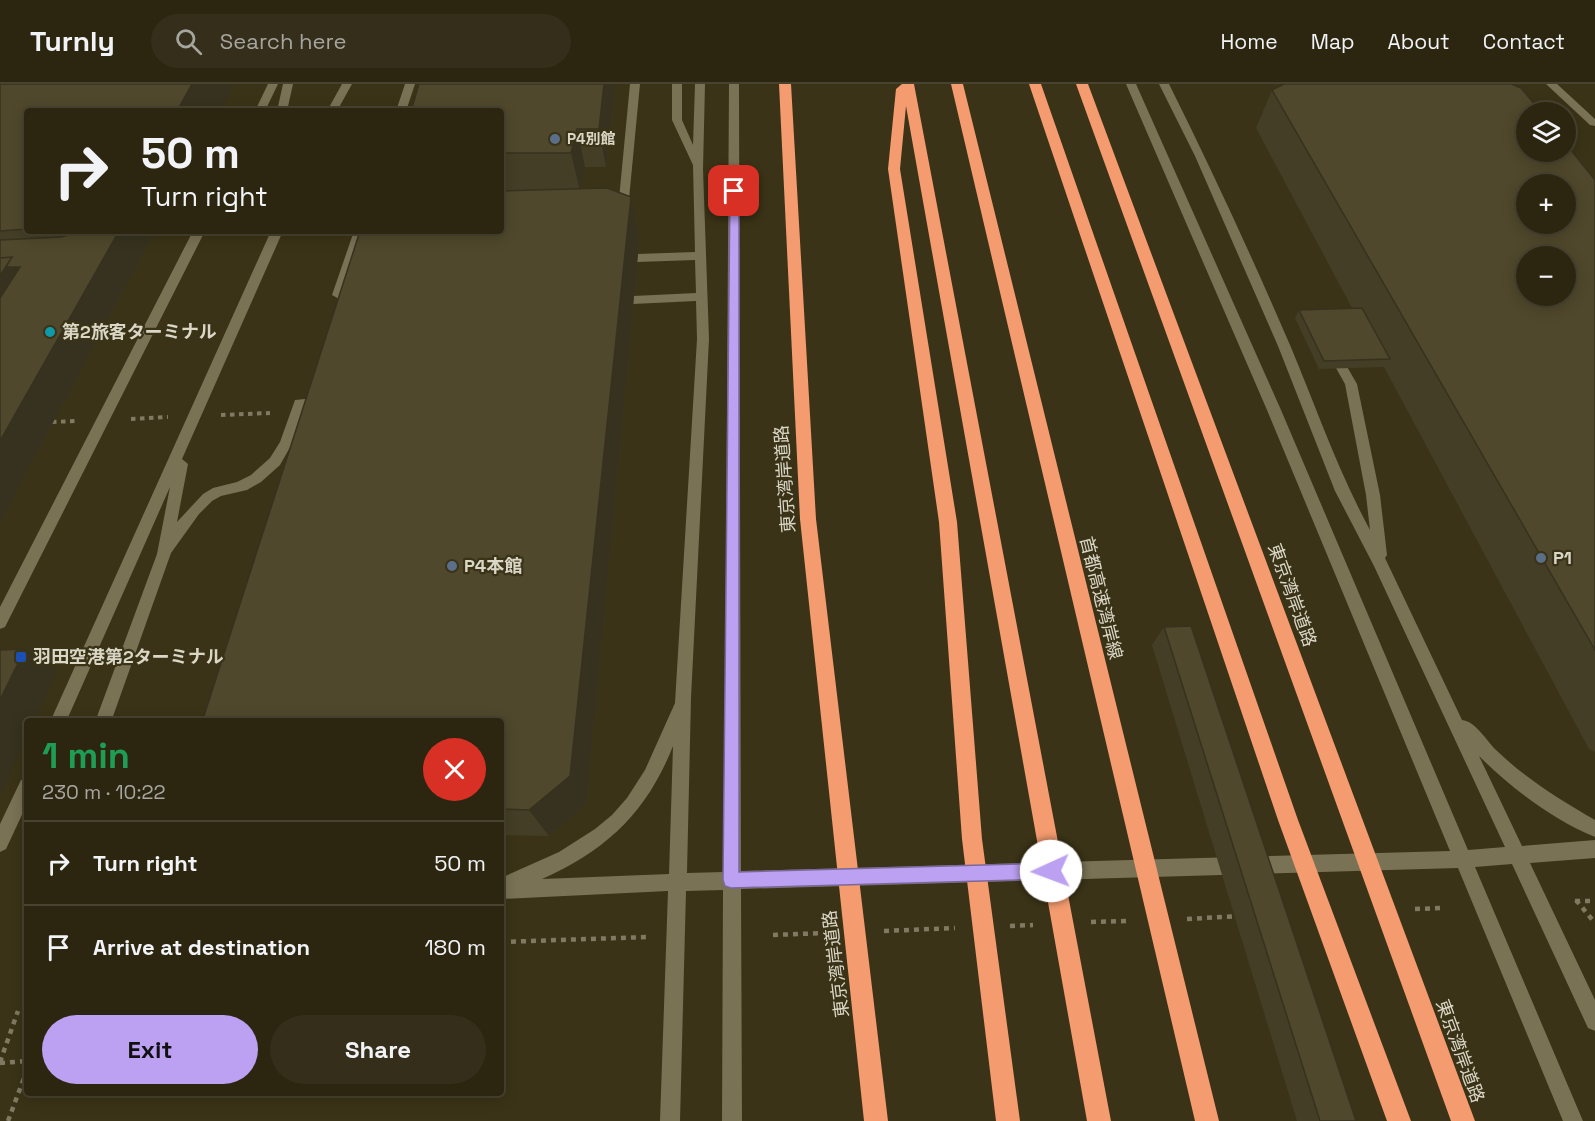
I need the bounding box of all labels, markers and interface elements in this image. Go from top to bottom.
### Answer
search box [151,14,571,68]
text: Turnly [30,23,115,59]
icon: search [172,25,205,58]
text: Search here [220,27,347,55]
text: Home [1220,28,1278,55]
text: Map [1311,28,1355,55]
text: About [1388,28,1450,55]
text: Contact [1483,28,1565,55]
map controls [1516,102,1576,306]
button: layers [1516,102,1576,162]
text: 50 m [141,127,240,180]
place label: P4別館 [567,129,616,148]
icon: right [42,132,120,210]
marker: P4別館 [548,132,562,146]
pin [708,165,759,216]
icon: arrive [717,174,750,207]
button: + [1516,174,1576,234]
text: Turn right [141,179,268,214]
button: − [1516,246,1576,306]
place label: 第2旅客ターミナル [62,320,217,343]
marker: 第2旅客ターミナル [43,325,57,339]
street label: 東京湾岸道路 [769,424,800,534]
street label: 首都高速湾岸線 [1075,534,1128,662]
street label: 東京湾岸道路 [1263,540,1322,650]
place label: P1 [1553,546,1572,569]
marker: P1 [1534,551,1548,565]
place label: P4本館 [464,554,522,577]
marker: P4本館 [445,559,459,573]
place label: 羽田空港第2ターミナル [33,645,224,668]
marker: 羽田空港第2ターミナル [14,650,28,664]
text: 1 min [42,733,130,779]
button: close [423,738,486,801]
text: 230 m · 10:22 [42,779,166,805]
position arrow [1019,839,1083,903]
icon: right [42,847,75,880]
text: Turn right [93,849,198,877]
text: 50 m [434,849,486,877]
street label: 東京湾岸道路 [818,909,853,1019]
icon: arrive [42,931,75,964]
text: Arrive at destination [93,933,310,961]
text: 180 m [424,933,486,961]
street label: 東京湾岸道路 [1431,996,1490,1106]
button: Exit [42,1015,258,1084]
button: Share [270,1015,486,1084]

